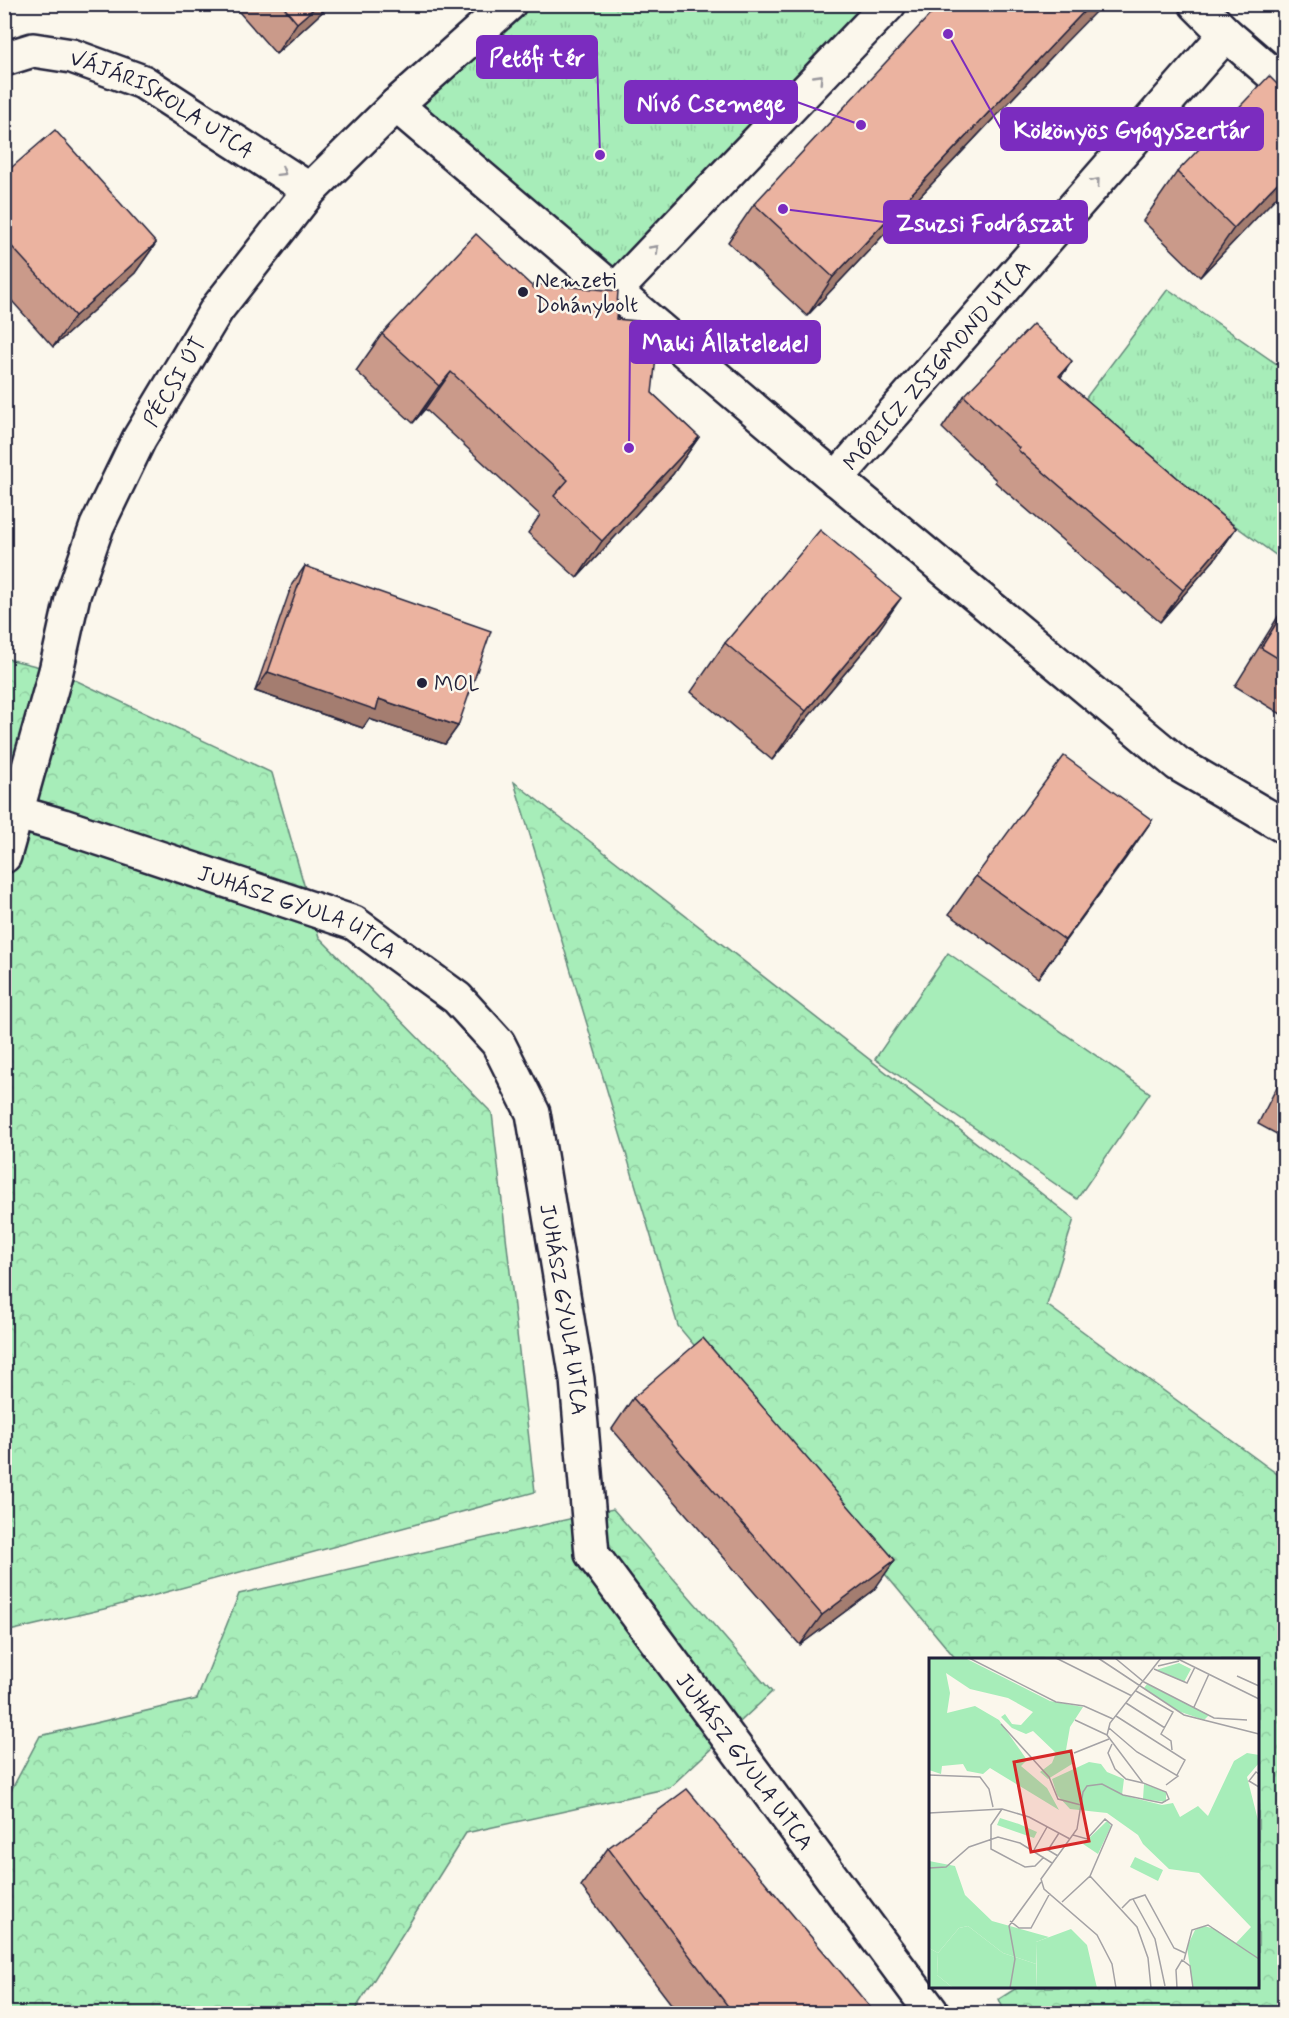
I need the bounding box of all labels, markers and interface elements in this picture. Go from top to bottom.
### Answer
callout: Petőfi tér [477,36,597,78]
street label: VÁJÁRISKOLA UTCA [66,44,258,166]
text: Petőfi tér [489,44,585,75]
one-way arrow [812,74,823,84]
callout: Nívó Csemege [625,81,797,123]
text: Nívó Csemege [637,89,786,121]
callout: Kökönyös Gyógyszertár [1001,108,1263,150]
text: Kökönyös Gyógyszertár [1014,116,1251,148]
one-way arrow [276,164,286,176]
one-way arrow [1089,178,1100,189]
callout: Zsuzsi Fodrászat [884,201,1087,243]
text: Zsuzsi Fodrászat [896,209,1075,240]
one-way arrow [648,245,659,256]
street label: MÓRICZ ZSIGMOND UTCA [838,255,1038,477]
place label: Nemzeti Dohánybolt [535,267,638,320]
marker: Nemzeti Dohánybolt [516,285,530,299]
callout: Maki Állateledel [630,321,820,363]
text: Maki Állateledel [642,328,808,360]
street label: PÉCSI ÚT [138,332,213,432]
place label: MOL [434,671,480,699]
marker: MOL [415,676,429,690]
street label: JUHÁSZ GYULA UTCA [194,860,402,966]
street label: JUHÁSZ GYULA UTCA [532,1202,592,1416]
inset map [929,1658,1259,1988]
street label: JUHÁSZ GYULA UTCA [669,1668,819,1856]

